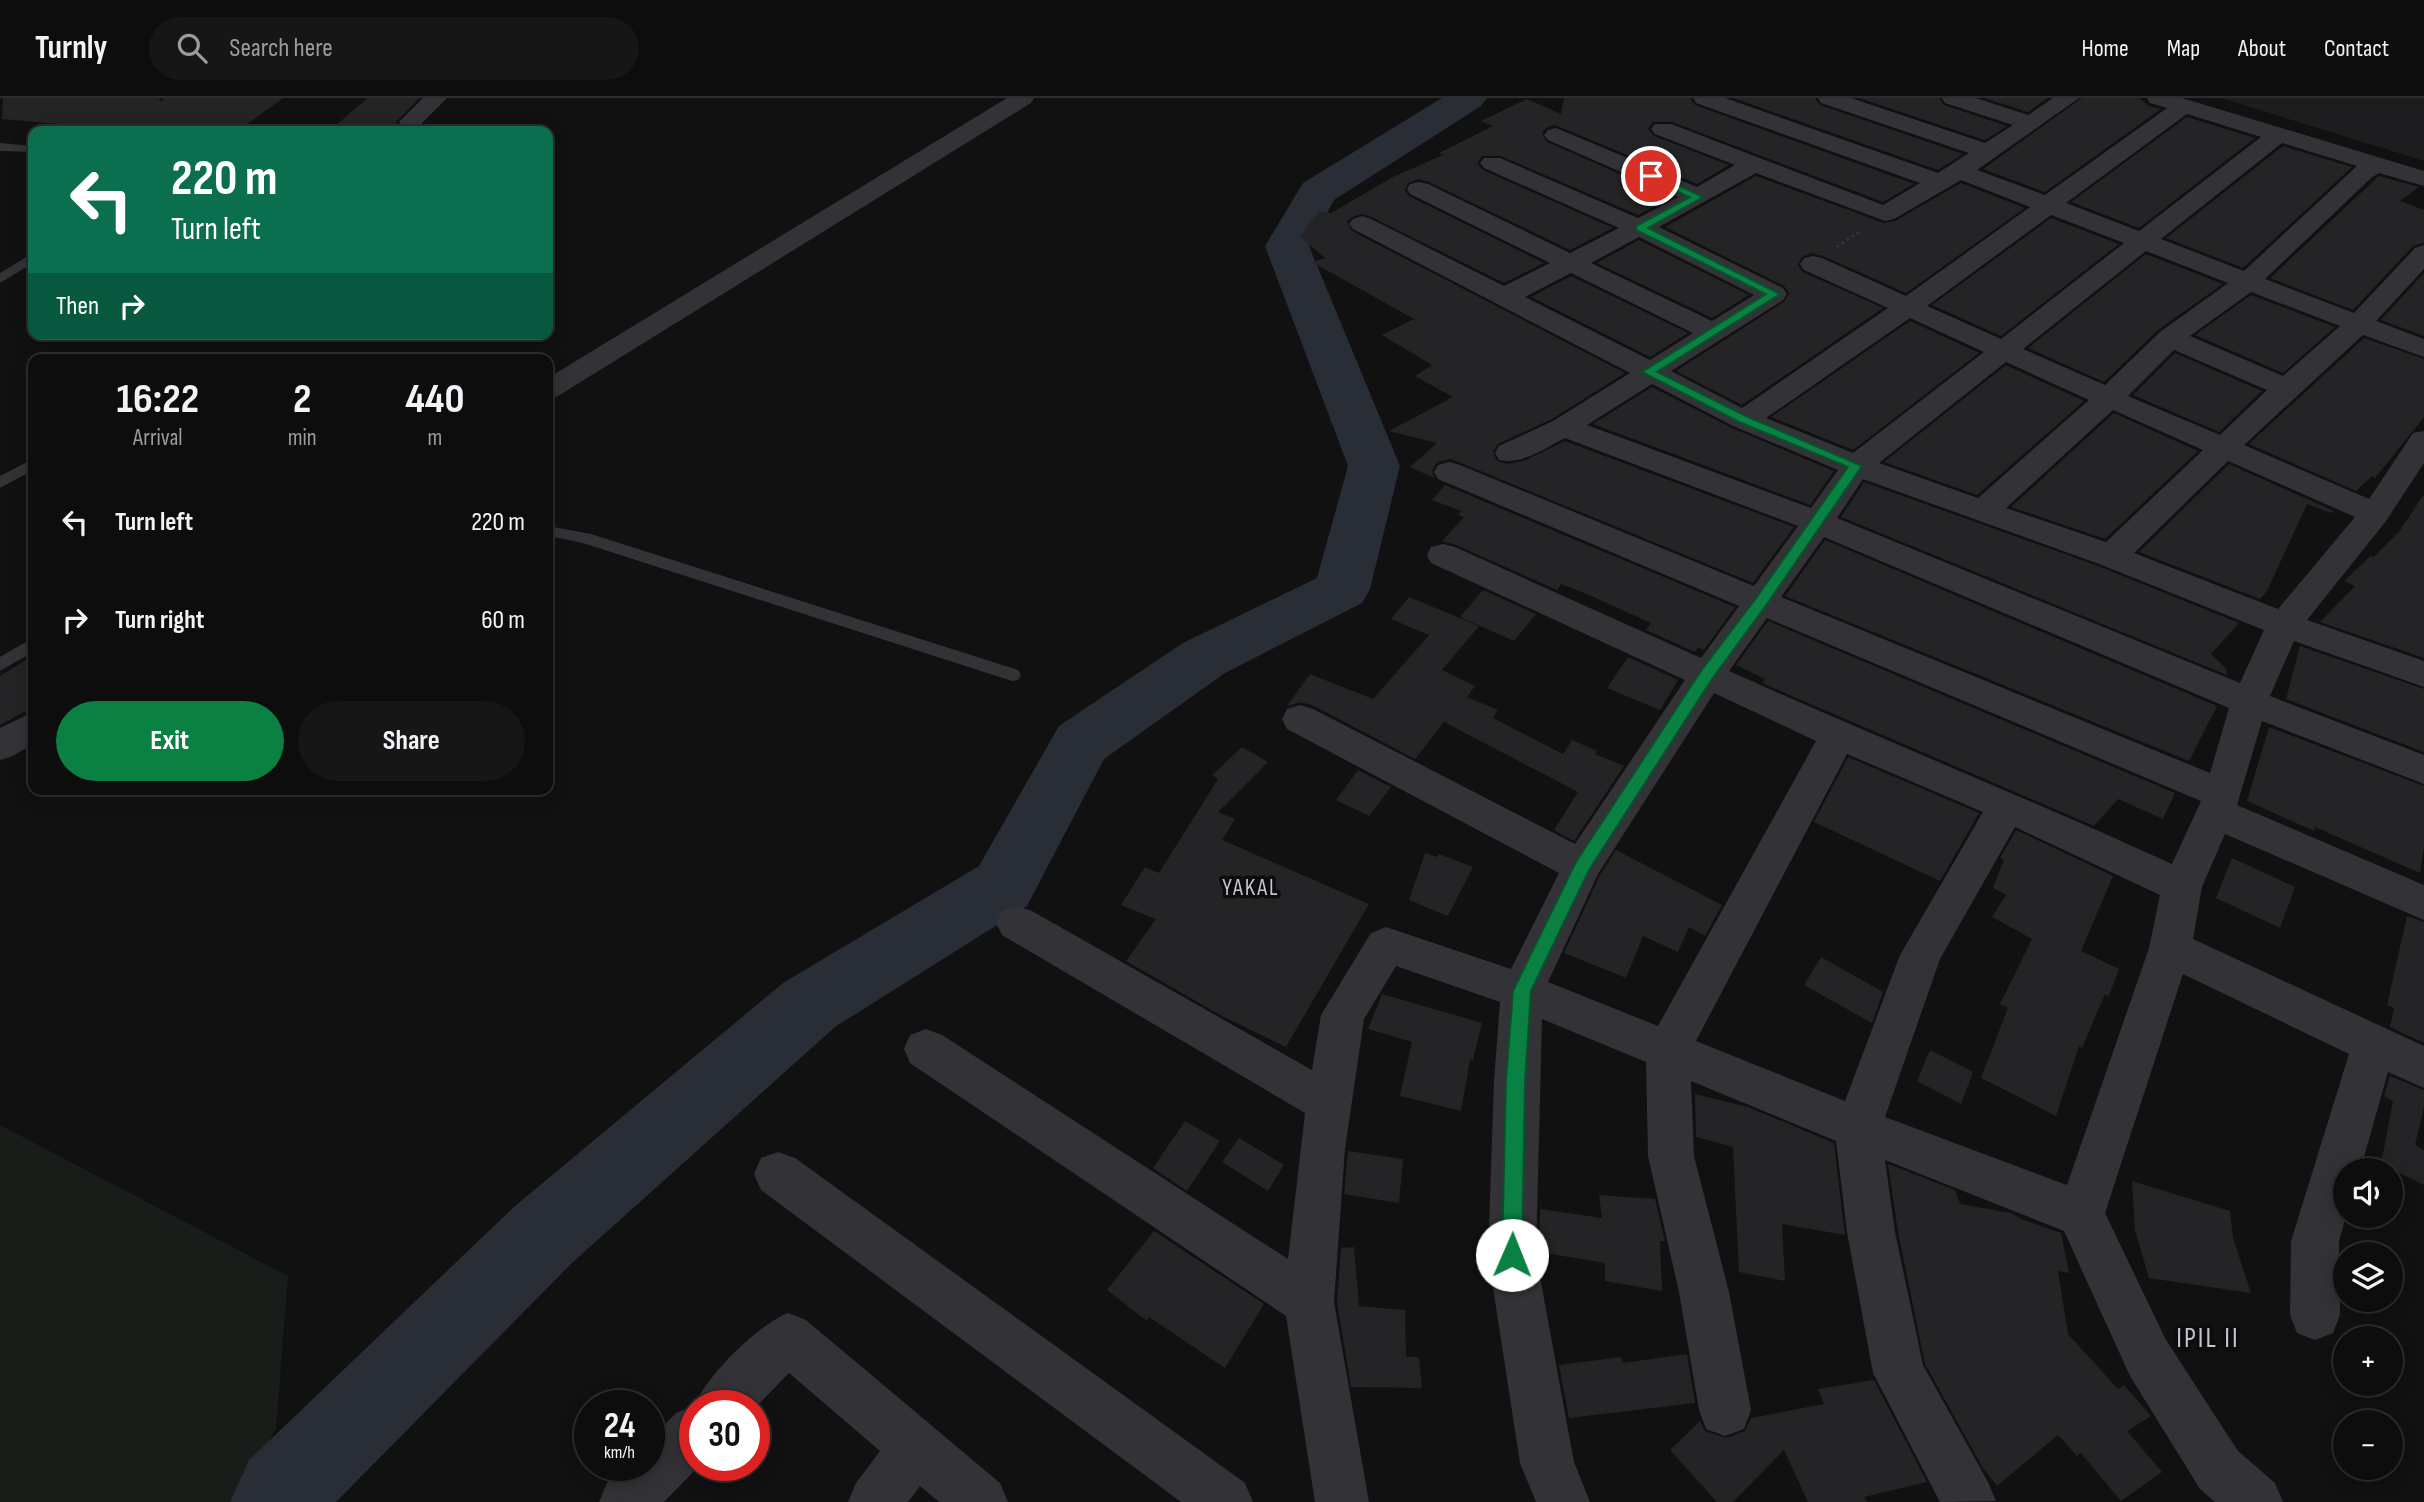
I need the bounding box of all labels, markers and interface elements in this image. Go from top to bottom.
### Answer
search box [149,17,639,80]
text: Turnly [35,28,107,68]
icon: search [173,29,211,67]
text: Search here [229,33,333,64]
text: Home [2081,34,2129,63]
text: Map [2167,34,2200,63]
text: About [2238,34,2286,63]
text: Contact [2324,34,2389,63]
pin [1621,146,1681,206]
text: 220 m [171,150,277,209]
icon: left [56,154,147,245]
icon: arrive [1632,157,1670,195]
text: Turn left [171,210,261,249]
icon: right [113,287,151,325]
text: Then [56,291,99,322]
text: 16:22 [117,374,199,425]
text: 2 [293,374,311,425]
text: 440 [405,374,464,425]
text: Arrival [133,424,183,452]
text: min [288,424,317,452]
text: m [427,424,442,452]
icon: left [56,503,94,541]
text: Turn left [115,507,193,538]
text: 220 m [471,507,525,538]
icon: right [56,601,94,639]
text: Turn right [115,605,204,636]
text: 60 m [481,605,525,636]
button: Exit [56,701,284,781]
button: Share [298,701,525,781]
district label: YAKAL [1222,874,1280,902]
map controls [2333,1158,2403,1480]
button: sound [2333,1158,2403,1228]
position arrow [1475,1218,1549,1292]
button: layers [2333,1242,2403,1312]
district label: IPIL II [2176,1322,2240,1355]
button: + [2333,1326,2403,1396]
speed limit sign: 30 [679,1390,770,1481]
text: 24 [604,1405,635,1448]
button: − [2333,1410,2403,1480]
text: km/h [604,1442,635,1463]

